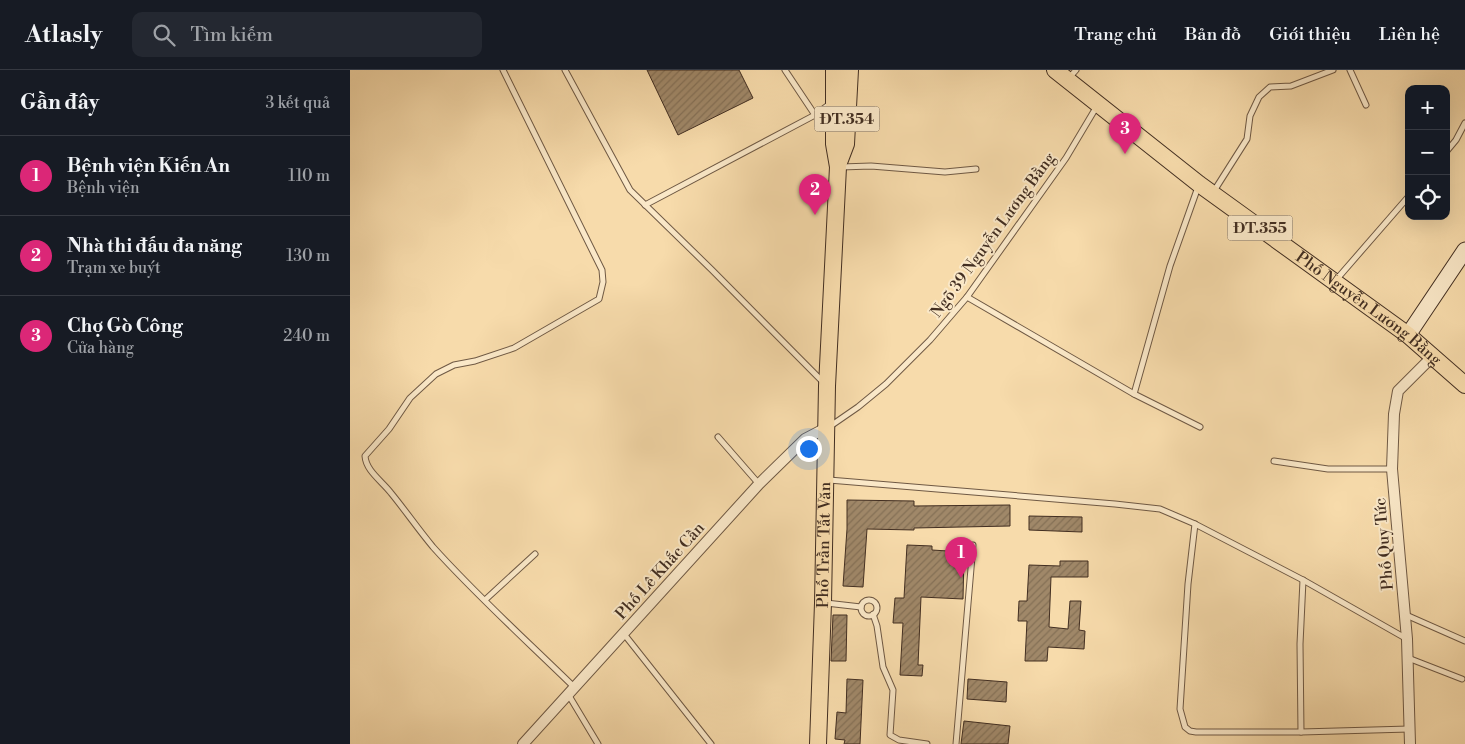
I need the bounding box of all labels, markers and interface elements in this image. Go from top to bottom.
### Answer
search box [132,12,482,57]
text: Atlasly [25,20,102,50]
icon: search [150,21,178,49]
text: Tìm kiếm [190,23,273,47]
text: Trang chủ [1074,23,1157,46]
text: Bản đồ [1185,23,1241,46]
text: Giới thiệu [1269,23,1351,46]
text: Liên hệ [1379,23,1440,46]
map controls [1405,85,1450,220]
button: + [1405,85,1450,130]
text: Gần đây [20,90,99,116]
text: 3 kết quả [266,93,330,113]
road number: ĐT.354 [814,106,880,132]
pin: 3 [1109,113,1141,154]
button: − [1405,130,1450,175]
street label: Ngõ 39 Nguyễn Lương Bằng [926,148,1060,321]
text: Bệnh viện Kiến An [67,154,230,178]
text: 1 [32,166,40,186]
text: 110 m [288,166,330,186]
pin: 2 [799,174,831,215]
button: locate [1405,175,1450,220]
text: Bệnh viện [67,178,140,198]
road number: ĐT.355 [1228,216,1292,240]
text: Nhà thi đấu đa năng [67,234,242,258]
text: 2 [31,246,41,266]
text: 130 m [286,246,330,266]
street label: Phố Nguyễn Lương Bằng [1292,247,1446,370]
text: Trạm xe buýt [67,258,161,278]
text: Chợ Gò Công [67,314,183,338]
text: 3 [31,326,41,346]
text: 240 m [283,326,330,346]
text: Cửa hàng [67,338,134,358]
your location [796,436,822,462]
street label: Phố Trần Tất Văn [813,481,835,608]
street label: Phố Quy Tức [1370,497,1398,591]
street label: Phố Lê Khắc Cần [611,518,709,624]
pin: 1 [945,537,977,578]

